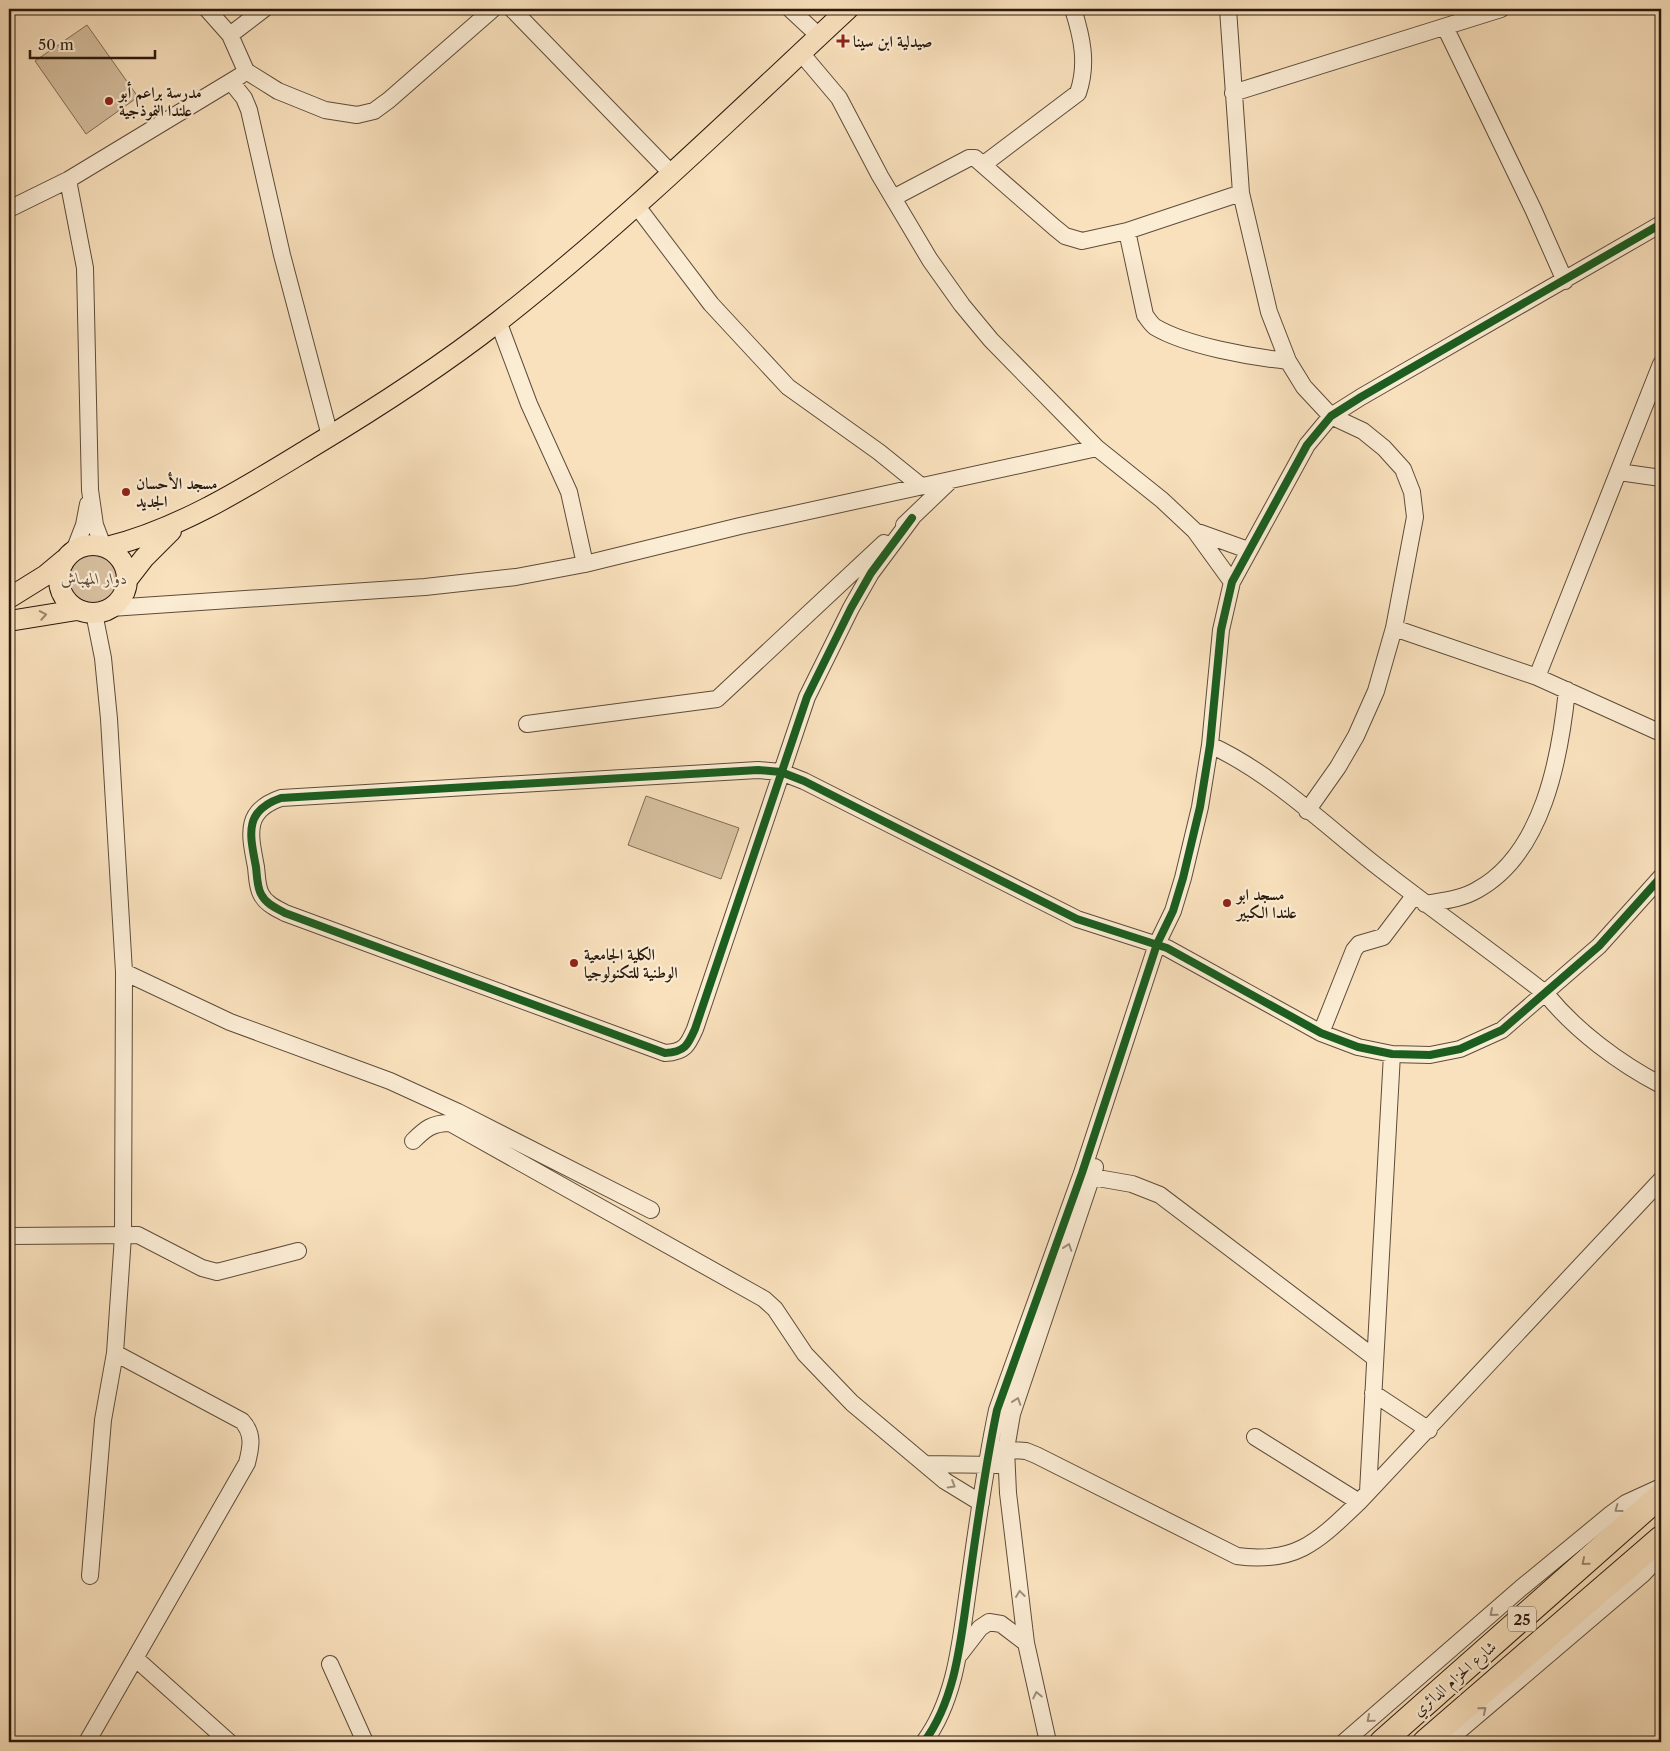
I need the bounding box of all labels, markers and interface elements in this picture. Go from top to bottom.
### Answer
scale bar [30,28,155,60]
place label: صيدلية ابن سينا [853,31,932,51]
text: 50 m [38,35,74,54]
marker: صيدلية ابن سينا [837,35,849,47]
place label: مدرسة براعم أبو علندا النموذجية [117,81,202,121]
marker: مدرسة براعم أبو علندا النموذجية [103,95,115,107]
place label: مسجد الأحسان الجديد [136,472,218,511]
marker: مسجد الأحسان الجديد [120,486,132,498]
park label: دوار المهباش [61,568,127,588]
one-way arrow [39,611,47,621]
place label: مسجد ابو علندا الكبير [1235,884,1297,922]
marker: مسجد ابو علندا الكبير [1221,897,1233,909]
place label: الكلية الجامعية الوطنية للتكنولوجيا [584,944,678,983]
marker: الكلية الجامعية الوطنية للتكنولوجيا [568,957,580,969]
one-way arrow [1063,1243,1073,1252]
one-way arrow [1011,1398,1021,1406]
one-way arrow [946,1479,955,1489]
one-way arrow [1614,1503,1624,1512]
one-way arrow [1582,1557,1591,1566]
one-way arrow [1015,1590,1026,1598]
road number: 25 [1508,1606,1536,1632]
one-way arrow [1489,1607,1498,1616]
street label: شارع الحزام الدائري [1408,1636,1503,1724]
one-way arrow [1032,1690,1043,1699]
one-way arrow [1477,1708,1486,1716]
one-way arrow [1367,1714,1376,1723]

